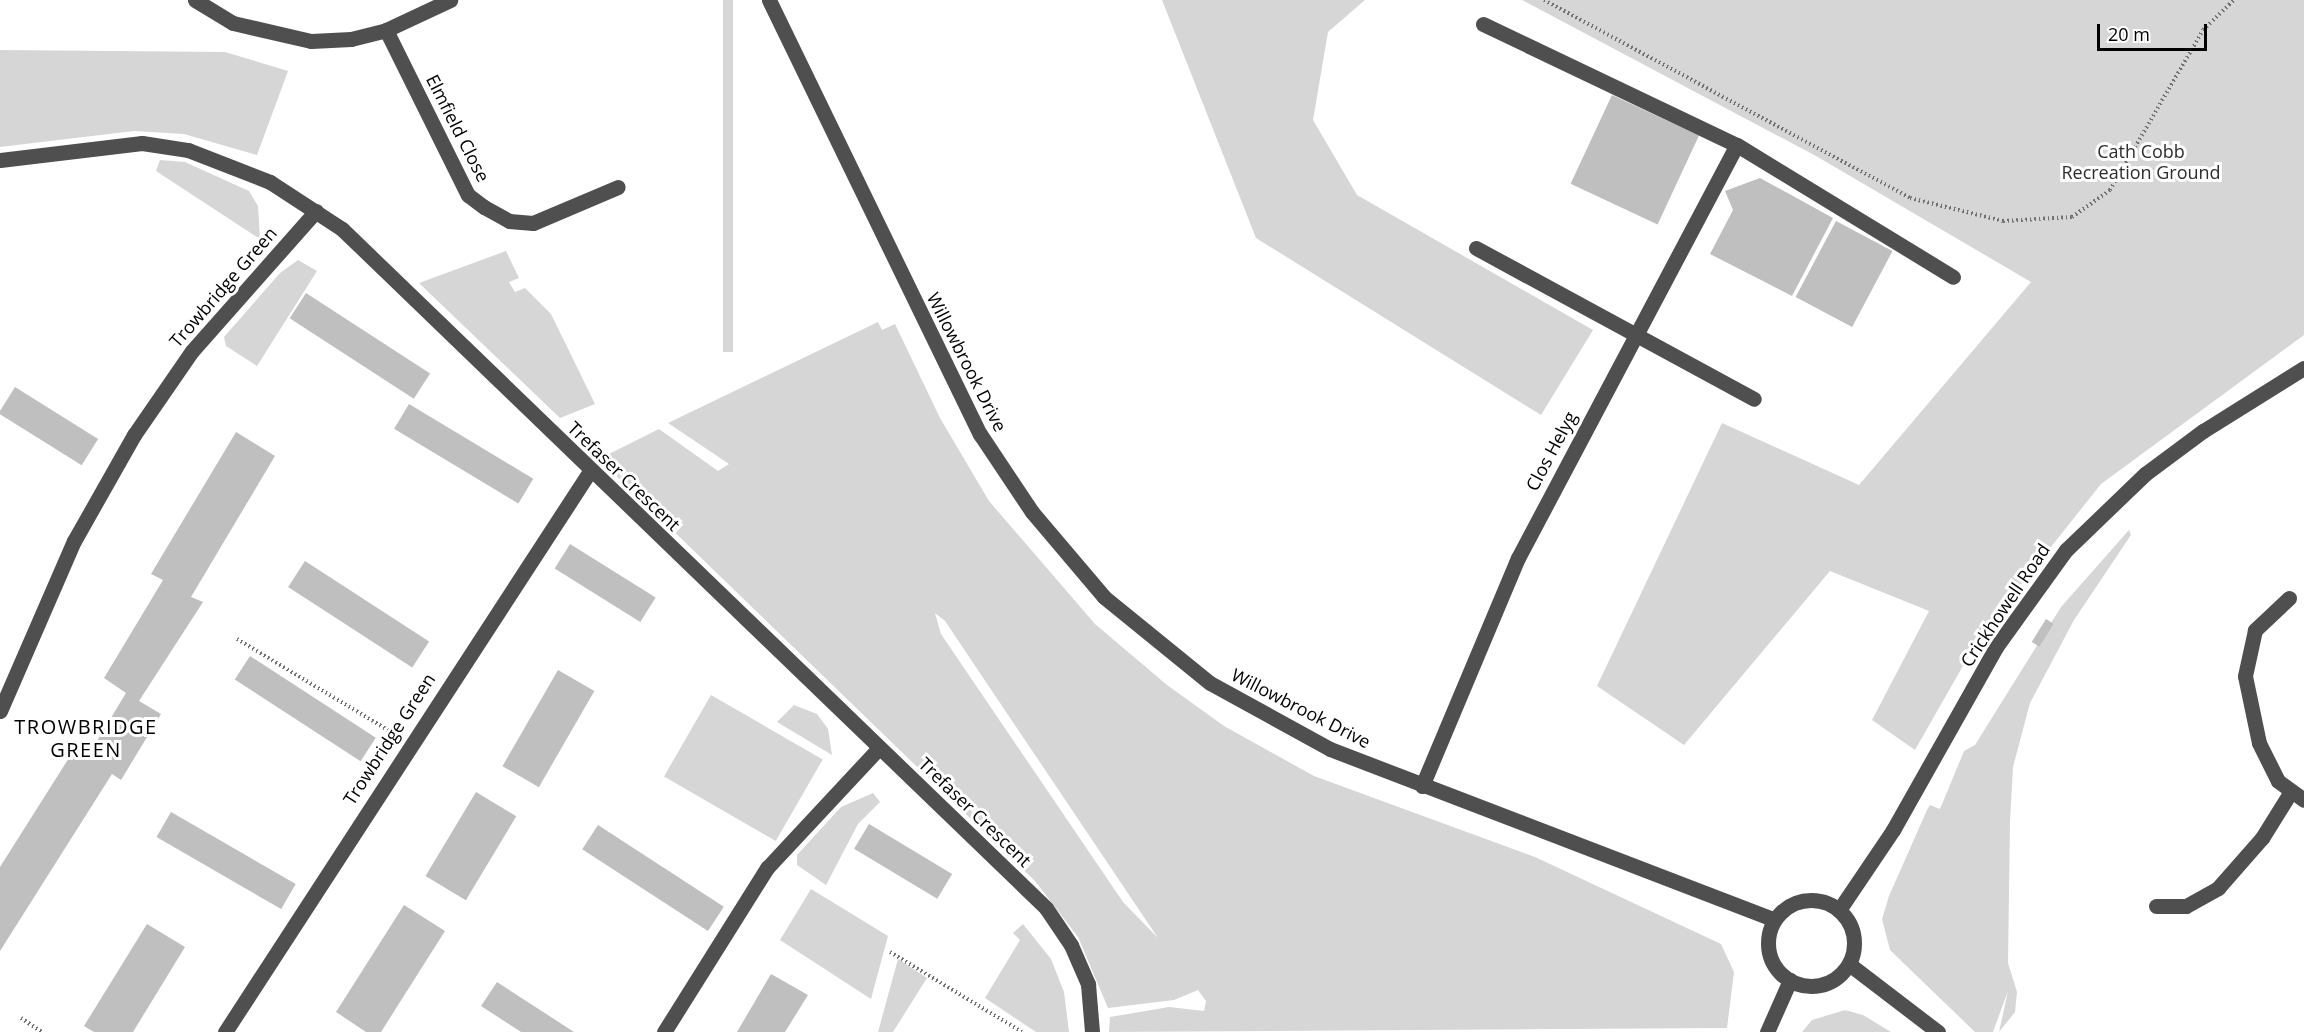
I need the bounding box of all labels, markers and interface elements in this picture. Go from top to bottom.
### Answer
scale bar [2100,12,2210,50]
text: 20 m [2108,22,2150,46]
street label: Elmfield Close [422,71,494,185]
park label: Cath Cobb Recreation Ground [2061,141,2221,184]
street label: Trowbridge Green [165,222,281,352]
street label: Willowbrook Drive [923,289,1011,435]
street label: Clos Helyg [1521,408,1581,494]
street label: Trefaser Crescent [563,417,685,535]
street label: Crickhowell Road [1956,539,2054,671]
street label: Willowbrook Drive [1228,664,1374,752]
street label: Trowbridge Green [338,669,440,809]
district label: TROWBRIDGE GREEN [14,714,158,761]
street label: Trefaser Crescent [914,753,1036,871]

